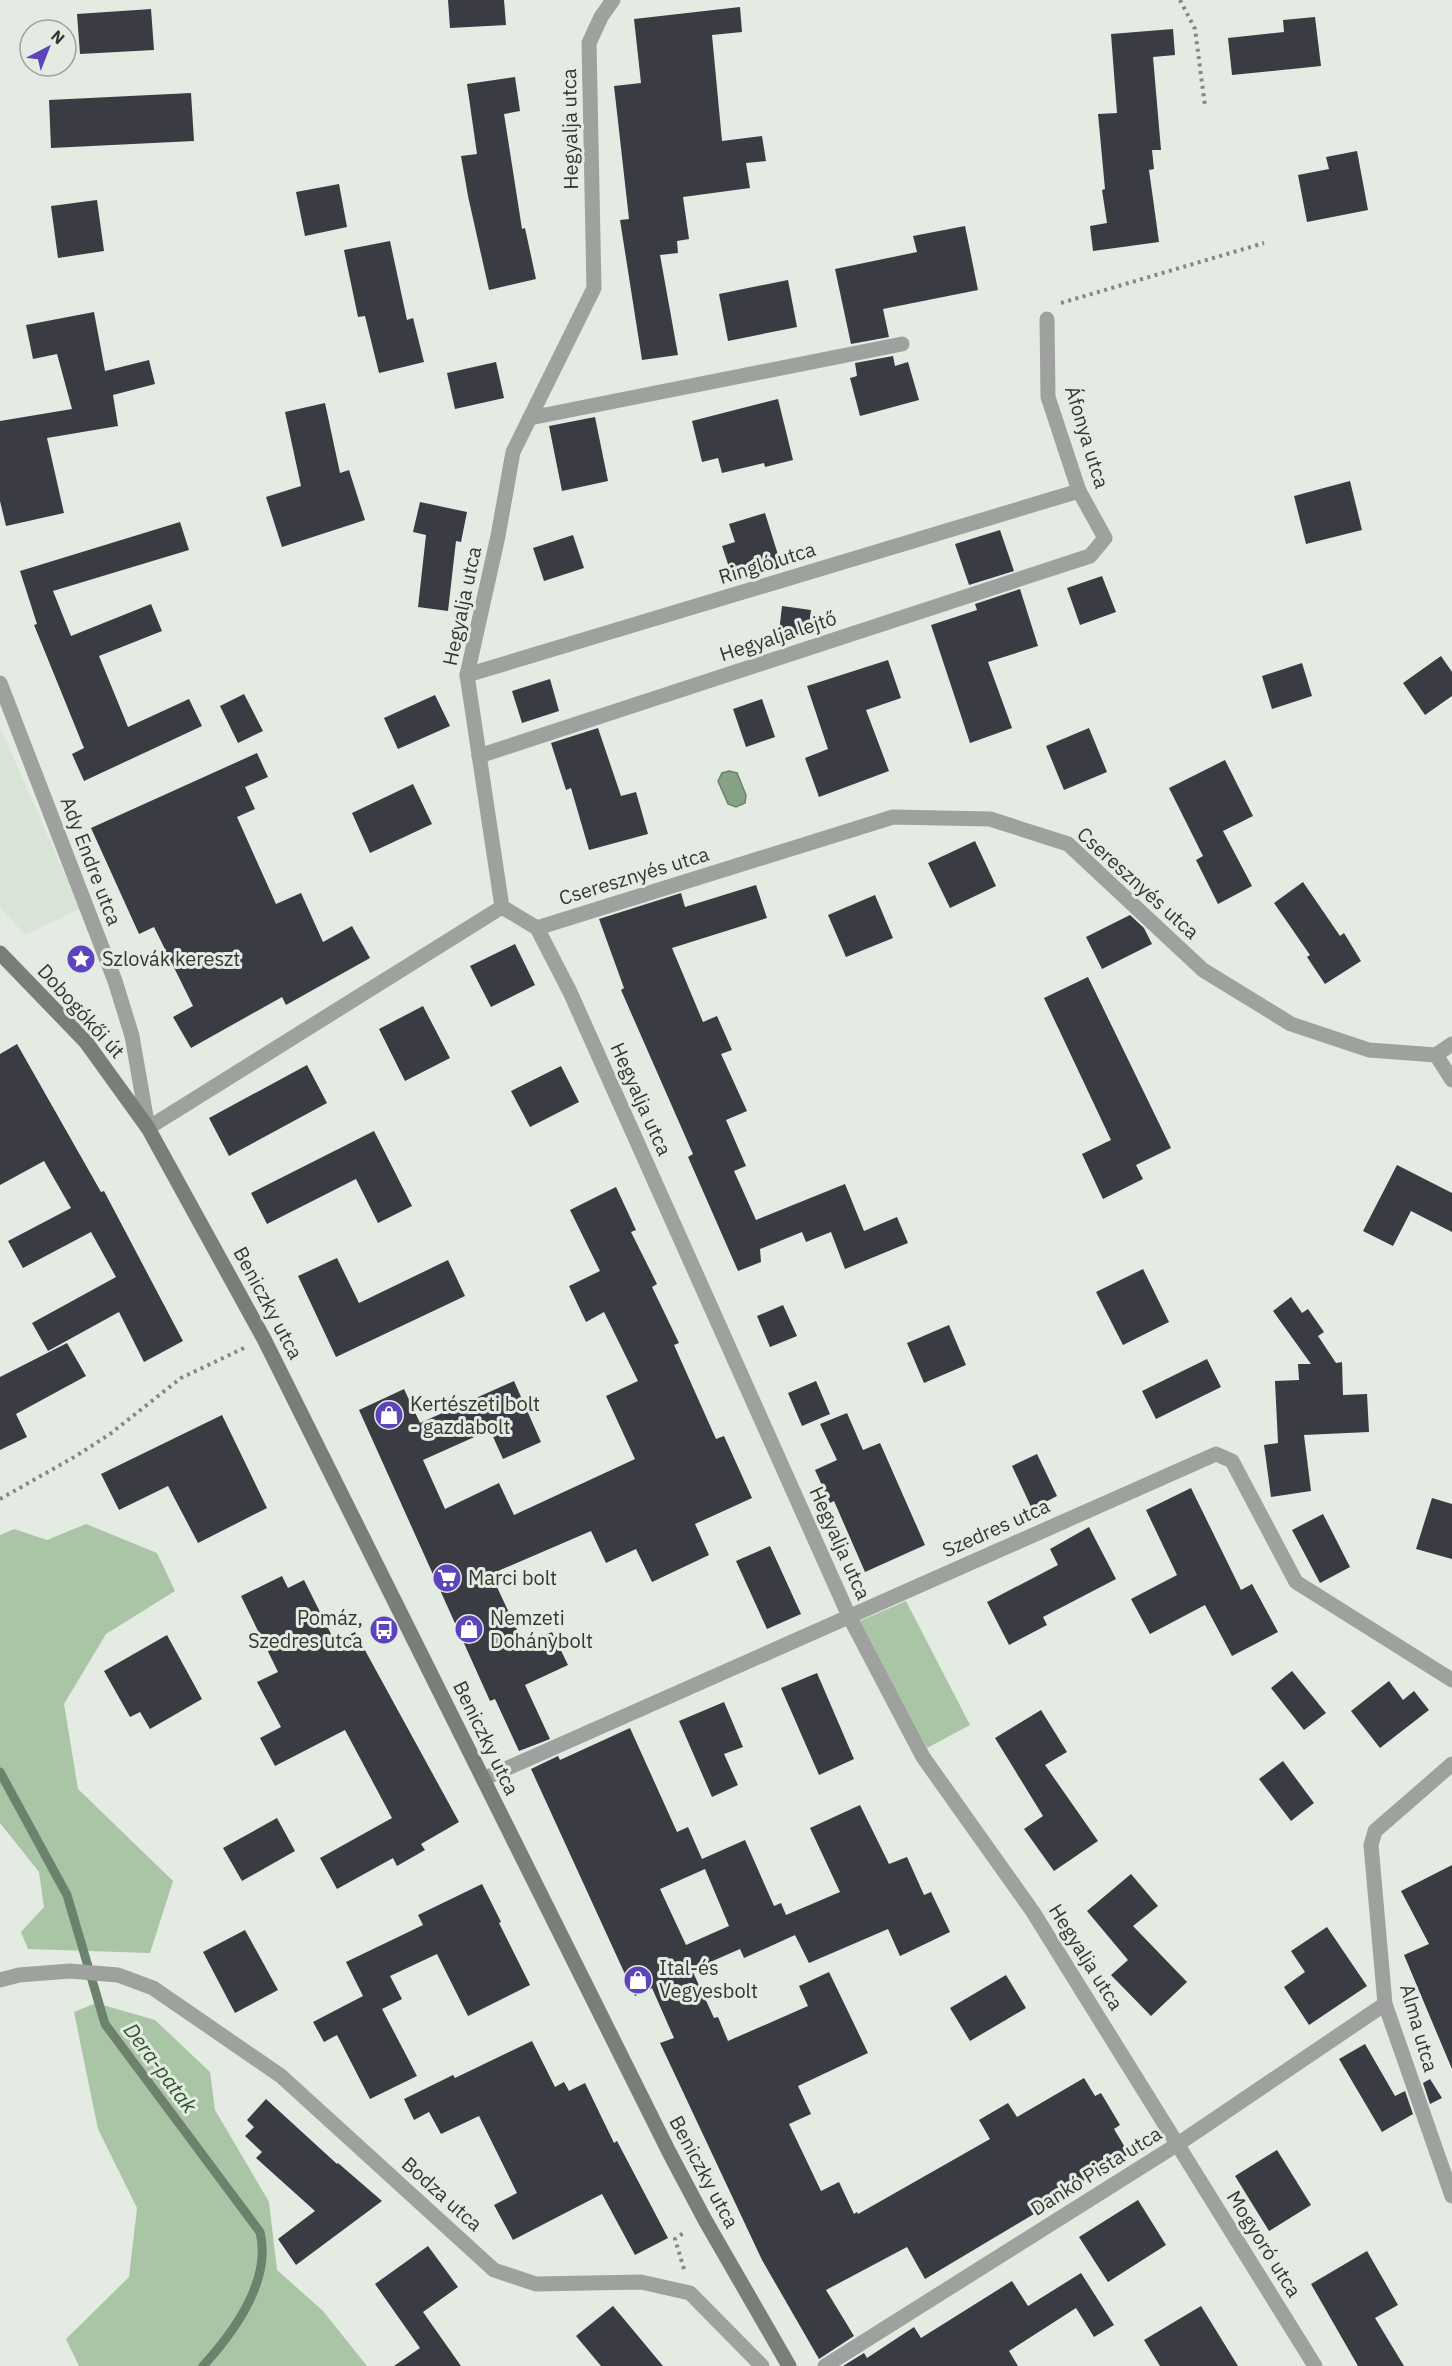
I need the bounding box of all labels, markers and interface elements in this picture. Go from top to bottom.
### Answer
north arrow [18,18,78,78]
text: N [47,26,69,48]
street label: Hegyalja utca [555,68,584,190]
street label: Áfonya utca [1059,382,1116,492]
street label: Ringló utca [715,535,819,590]
street label: Hegyalja utca [436,544,487,668]
street label: Hegyalja lejtő [716,604,840,667]
street label: Ady Endre utca [55,793,129,929]
street label: Cseresznyés utca [1071,820,1205,945]
street label: Cseresznyés utca [555,840,713,911]
place icon: Szlovák kereszt [65,943,97,975]
place label: Szlovák kereszt [102,945,240,972]
street label: Dobogókői út [32,958,131,1064]
street label: Hegyalja utca [605,1038,679,1160]
street label: Beniczky utca [227,1242,310,1364]
place label: Kertészeti bolt - gazdabolt [410,1390,540,1440]
shop icon: Kertészeti bolt - gazdabolt [373,1399,405,1431]
street label: Hegyalja utca [804,1482,878,1604]
street label: Szedres utca [938,1492,1054,1563]
supermarket icon: Marci bolt [431,1562,463,1594]
place label: Marci bolt [468,1564,557,1591]
place label: Pomáz, Szedres utca [248,1604,363,1654]
place label: Nemzeti Dohánybolt [490,1604,593,1654]
shop icon: Nemzeti Dohánybolt [453,1613,485,1645]
bus stop icon: Pomáz, Szedres utca [368,1614,400,1646]
street label: Beniczky utca [447,1676,526,1800]
street label: Hegyalja utca [1043,1898,1130,2015]
place label: Ital-és Vegyesbolt [659,1954,758,2004]
shop icon: Ital-és Vegyesbolt [622,1964,654,1996]
street label: Alma utca [1394,1981,1445,2075]
water label: Dera-patak [118,2017,205,2119]
street label: Beniczky utca [663,2111,746,2233]
street label: Dankó Pista utca [1025,2119,1167,2222]
street label: Bodza utca [396,2150,489,2237]
street label: Mogyoró utca [1221,2185,1308,2303]

